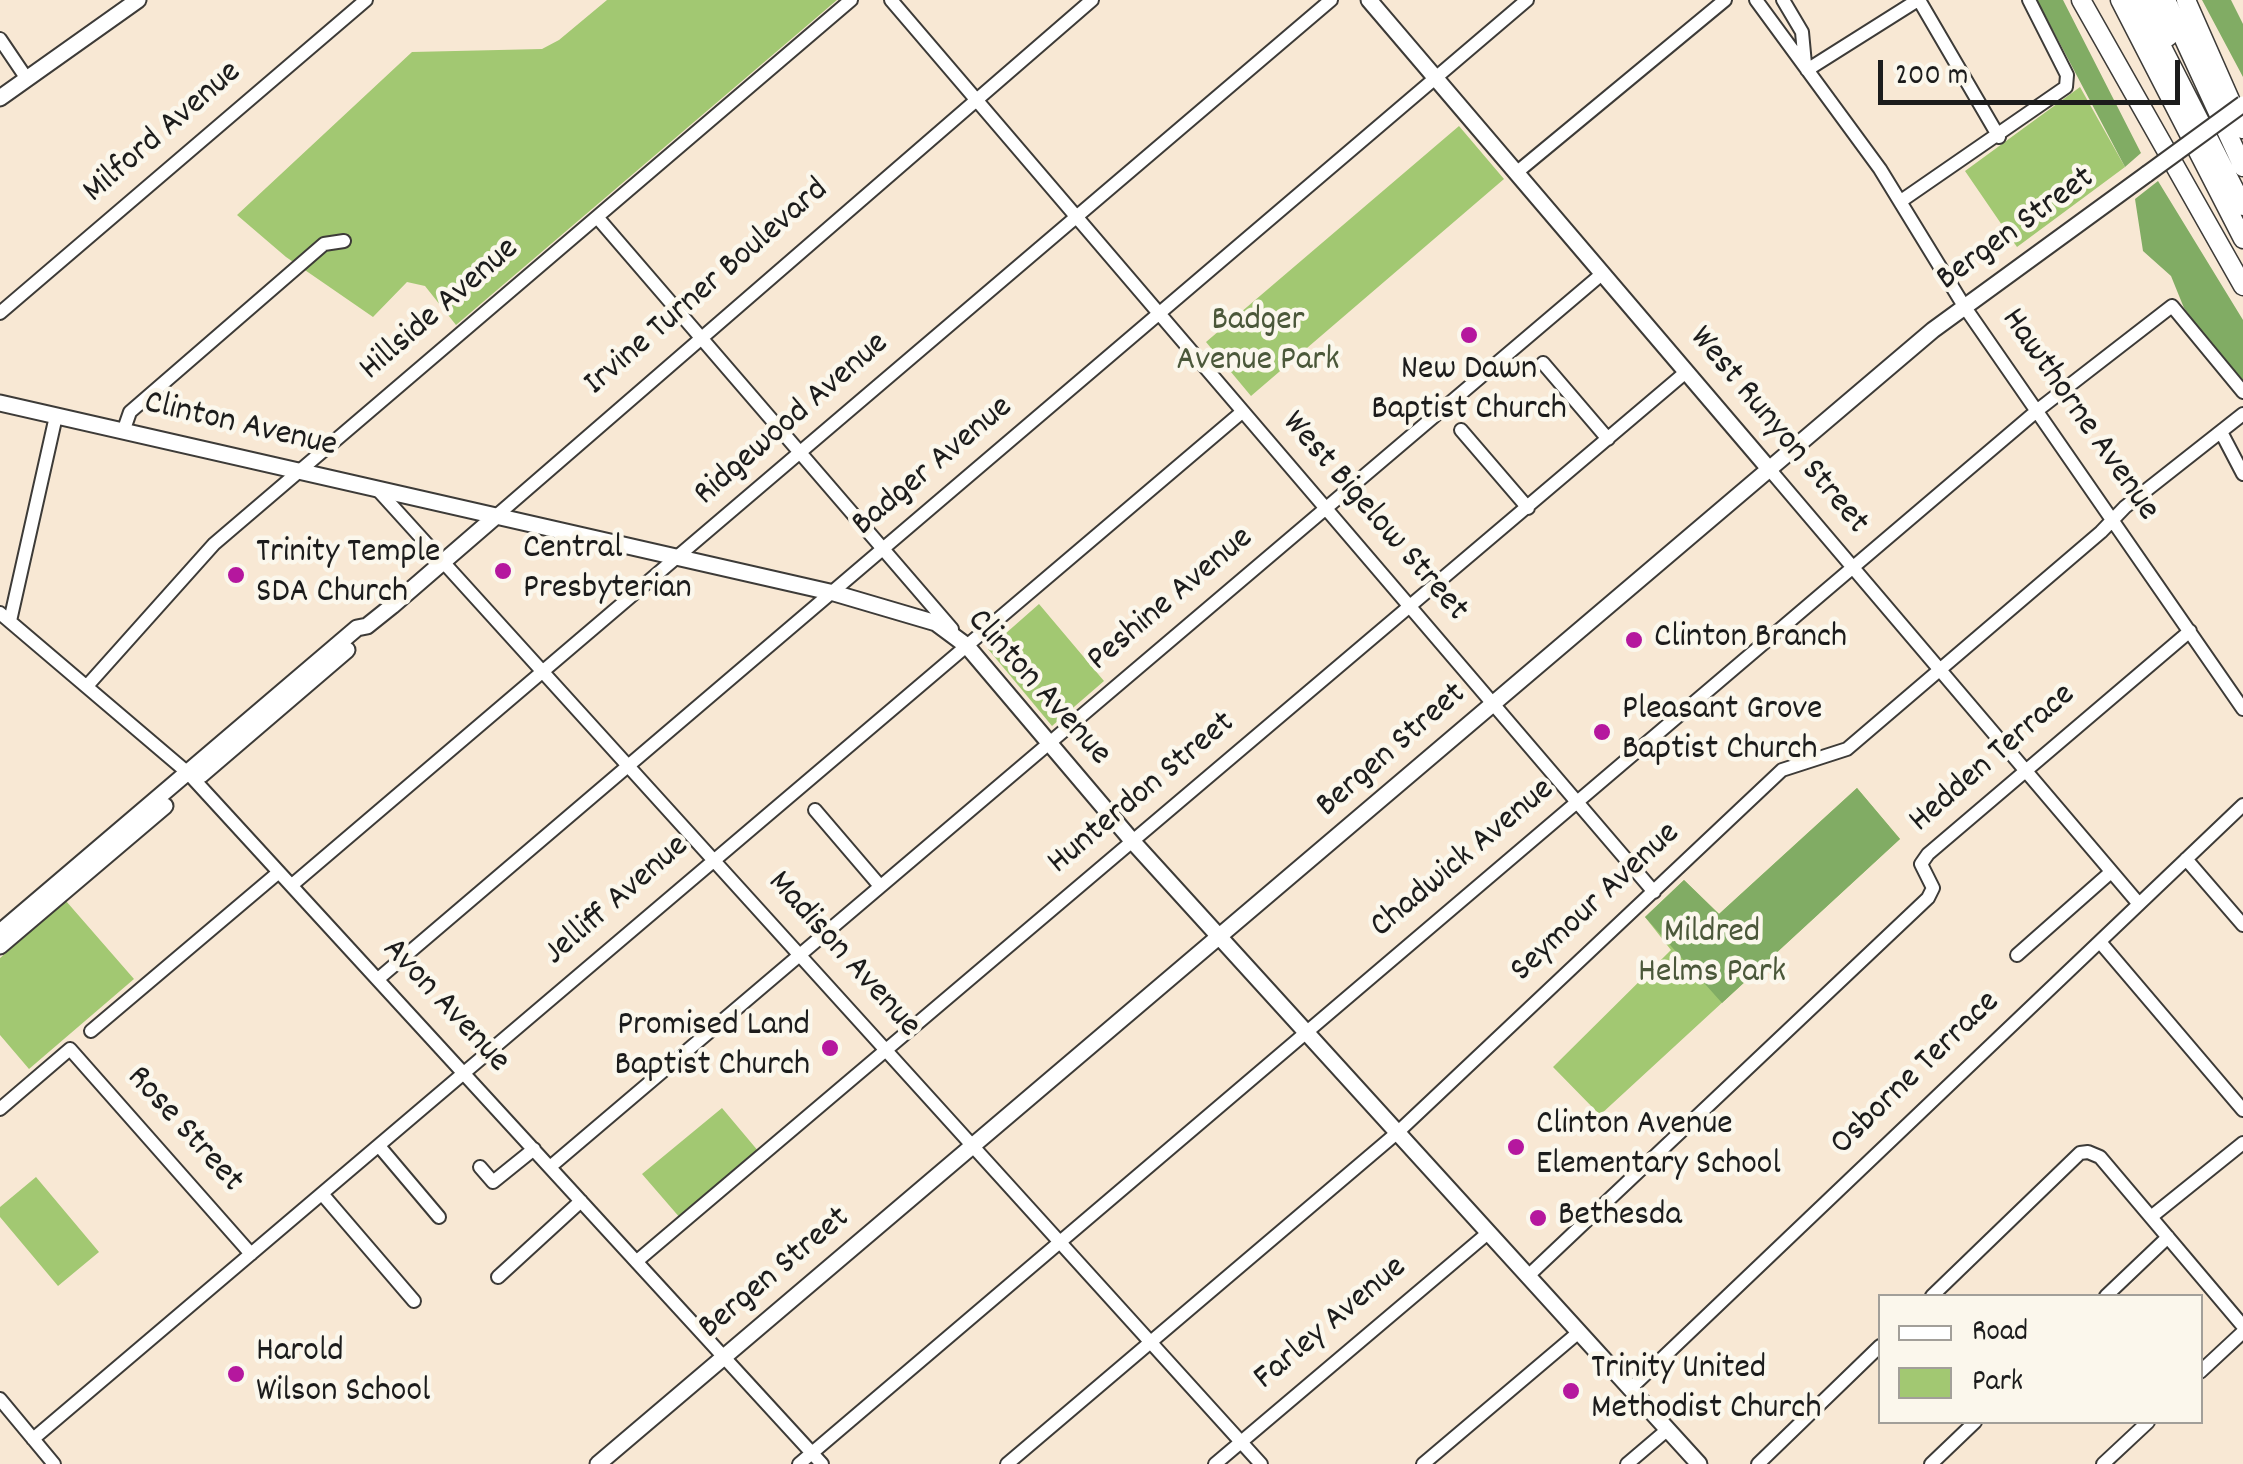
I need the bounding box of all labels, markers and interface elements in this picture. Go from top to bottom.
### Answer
scale bar [1883,40,2186,102]
street label: Milford Avenue [76,54,252,214]
text: 200 m [1895,56,1968,99]
street label: Bergen Street [1930,160,2104,302]
street label: Irvine Turner Boulevard [577,171,839,407]
street label: Hillside Avenue [353,230,529,392]
park label: Badger Avenue Park [1176,302,1340,384]
street label: Hawthorne Avenue [1989,302,2167,530]
street label: West Runyon Street [1678,320,1876,544]
marker: New Dawn Baptist Church [1458,324,1480,346]
street label: Ridgewood Avenue [687,325,899,517]
place label: New Dawn Baptist Church [1371,351,1567,433]
street label: Clinton Avenue [139,384,341,470]
street label: Badger Avenue [845,389,1023,547]
street label: West Bigelow Street [1270,404,1476,632]
street label: Peshine Avenue [1080,519,1264,683]
place label: Central Presbyterian [523,530,692,612]
place label: Trinity Temple SDA Church [256,534,440,616]
marker: Central Presbyterian [492,560,514,582]
marker: Trinity Temple SDA Church [225,564,247,586]
street label: Clinton Avenue [956,602,1118,776]
place label: Clinton Branch [1654,619,1847,661]
marker: Clinton Branch [1623,629,1645,651]
street label: Bergen Street [1309,675,1477,829]
street label: Hedden Terrace [1902,676,2086,844]
place label: Pleasant Grove Baptist Church [1622,691,1823,773]
street label: Hunterdon Street [1041,704,1245,886]
marker: Pleasant Grove Baptist Church [1591,721,1613,743]
street label: Chadwick Avenue [1363,771,1565,949]
street label: Seymour Avenue [1504,815,1690,993]
street label: Jelliff Avenue [537,828,699,976]
street label: Madison Avenue [756,864,928,1048]
park label: Mildred Helms Park [1638,914,1786,996]
street label: Avon Avenue [371,931,517,1083]
street label: Osborne Terrace [1824,984,2010,1166]
place label: Promised Land Baptist Church [614,1007,810,1089]
marker: Promised Land Baptist Church [819,1037,841,1059]
street label: Rose Street [115,1059,251,1203]
place label: Clinton Avenue Elementary School [1536,1106,1781,1188]
marker: Clinton Avenue Elementary School [1505,1136,1527,1158]
place label: Bethesda [1558,1197,1682,1239]
street label: Bergen Street [692,1199,860,1351]
marker: Bethesda [1527,1207,1549,1229]
street label: Farley Avenue [1247,1249,1417,1401]
legend [1878,1294,2203,1424]
text: Road [1972,1312,2028,1355]
place label: Harold Wilson School [256,1333,430,1415]
place label: Trinity United Methodist Church [1591,1350,1821,1432]
text: Park [1972,1362,2023,1405]
marker: Harold Wilson School [225,1363,247,1385]
marker: Trinity United Methodist Church [1560,1380,1582,1402]

